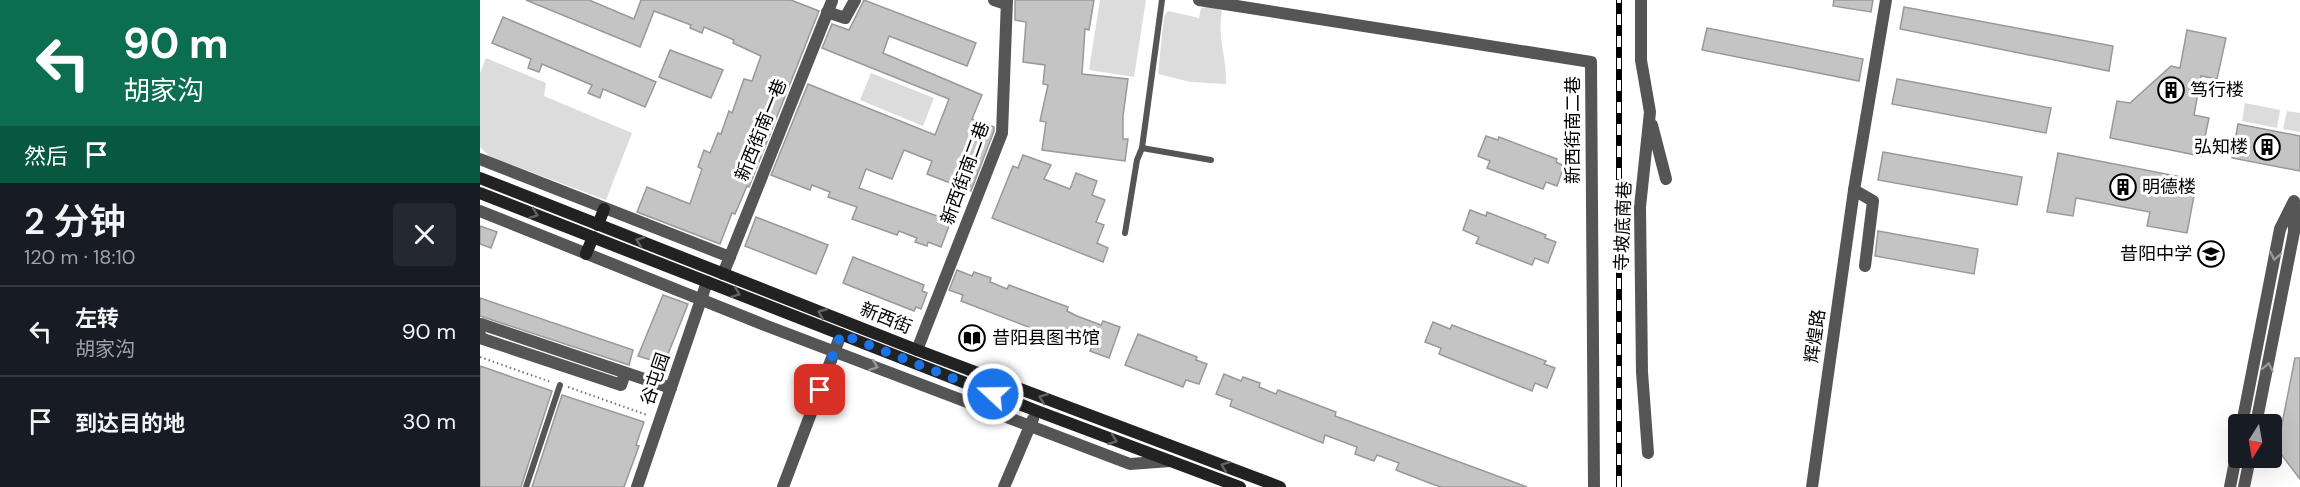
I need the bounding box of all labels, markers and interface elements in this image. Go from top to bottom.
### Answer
text: 90 m [123,16,229,71]
icon: left [24,24,102,102]
text: 胡家沟 [123,73,204,108]
street label: 新西街南一巷 [730,75,792,185]
building icon: 笃行楼 [2156,75,2186,105]
street label: 新西街南二巷 [1561,76,1585,184]
place label: 笃行楼 [2190,78,2244,102]
street label: 新西街南二巷 [935,118,995,228]
building icon: 弘知楼 [2252,132,2282,162]
place label: 弘知楼 [2194,135,2248,159]
icon: arrive [80,138,113,171]
text: 然后 [24,142,68,171]
building icon: 明德楼 [2108,172,2138,202]
place label: 明德楼 [2142,175,2196,199]
street label: 寺坡底南巷 [1609,181,1637,271]
text: 2 分钟 [24,198,126,245]
button: close [393,203,456,266]
one-way arrow [529,207,539,220]
one-way arrow [635,236,646,249]
school or university icon: 昔阳中学 [2196,239,2226,269]
place label: 昔阳中学 [2120,242,2192,266]
text: 120 m · 18:10 [24,244,135,270]
one-way arrow [2269,250,2282,260]
one-way arrow [729,286,740,298]
street label: 新西街 [856,297,916,339]
text: 左转 [75,304,119,333]
one-way arrow [817,307,827,320]
street label: 辉煌路 [1799,308,1831,364]
icon: left [24,315,57,348]
text: 90 m [402,317,456,346]
library icon: 昔阳县图书馆 [957,323,987,353]
place label: 昔阳县图书馆 [992,326,1100,350]
text: 胡家沟 [75,336,135,362]
street label: 谷屯园 [635,350,675,408]
one-way arrow [868,359,879,371]
position arrow [961,362,1025,426]
one-way arrow [2261,362,2274,372]
pin [794,364,845,415]
icon: arrive [803,373,836,406]
one-way arrow [1038,393,1049,405]
icon: arrive [24,405,57,438]
text: 30 m [402,407,456,436]
text: 到达目的地 [75,409,185,438]
north arrow [2228,414,2282,468]
map controls [2228,414,2282,468]
one-way arrow [1107,432,1118,445]
one-way arrow [1220,461,1231,474]

